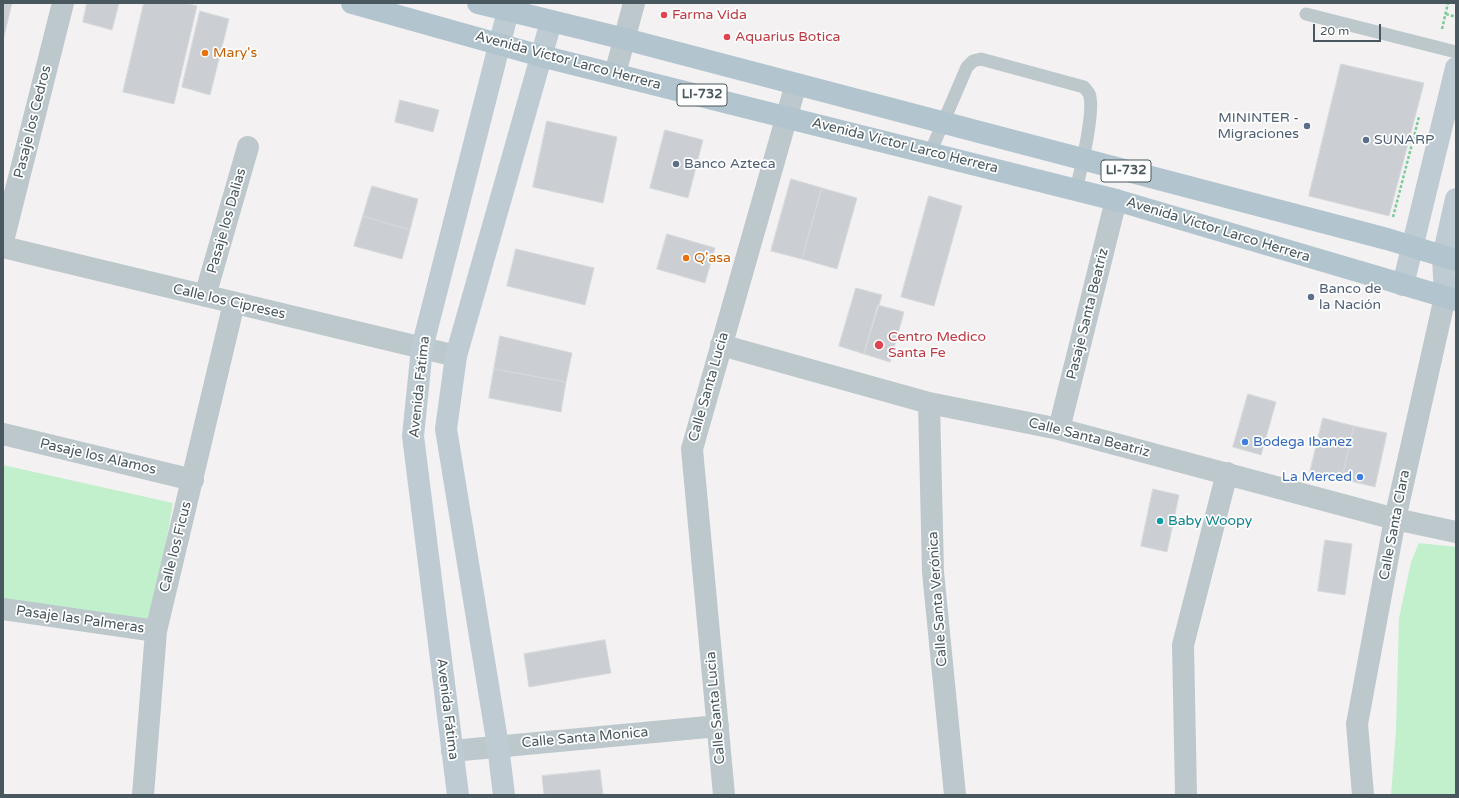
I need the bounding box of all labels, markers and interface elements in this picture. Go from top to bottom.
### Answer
place label: Farma Vida [672,7,747,23]
marker: Farma Vida [659,10,669,20]
scale bar [1315,16,1383,42]
text: 20 m [1320,24,1349,38]
street label: Avenida Víctor Larco Herrera [473,28,663,94]
place label: Aquarius Botica [735,29,840,45]
marker: Aquarius Botica [722,32,732,42]
place label: Mary's [213,45,257,61]
marker: Mary's [200,48,210,58]
street label: Pasaje los Cedros [11,64,55,180]
road number: LI-732 [677,84,727,106]
place label: MININTER - Migraciones [1217,110,1299,142]
street label: Avenida Víctor Larco Herrera [810,115,1000,177]
marker: MININTER - Migraciones [1302,121,1312,131]
place label: SUNARP [1374,132,1434,148]
marker: SUNARP [1361,135,1371,145]
place label: Banco Azteca [684,156,776,172]
marker: Banco Azteca [671,159,681,169]
road number: LI-732 [1101,160,1151,182]
street label: Pasaje los Dalias [204,166,250,276]
street label: Avenida Víctor Larco Herrera [1124,194,1312,266]
street label: Pasaje Santa Beatriz [1064,247,1112,381]
place label: Q'asa [694,250,731,266]
marker: Q'asa [681,253,691,263]
street label: Calle los Cipreses [171,281,287,323]
place label: Banco de la Nación [1319,281,1381,314]
marker: Banco de la Nación [1306,292,1316,302]
place label: Centro Medico Santa Fe [888,329,986,362]
street label: Calle Santa Lucia [685,330,733,444]
street label: Avenida Fátima [406,335,434,439]
marker: Centro Medico Santa Fe [873,339,885,351]
street label: Calle Santa Beatriz [1027,415,1151,461]
place label: Bodega Ibanez [1253,434,1352,450]
street label: Pasaje los Alamos [38,435,158,479]
marker: Bodega Ibanez [1240,437,1250,447]
street label: Calle Santa Clara [1376,468,1414,582]
place label: La Merced [1282,469,1352,485]
marker: La Merced [1355,472,1365,482]
street label: Calle los Ficus [157,500,195,594]
place label: Baby Woopy [1168,513,1252,529]
marker: Baby Woopy [1155,516,1165,526]
street label: Calle Santa Verónica [925,531,951,667]
street label: Pasaje las Palmeras [15,603,145,637]
street label: Calle Santa Lucia [703,651,729,765]
street label: Avenida Fátima [432,657,462,761]
street label: Calle Santa Monica [521,724,649,752]

